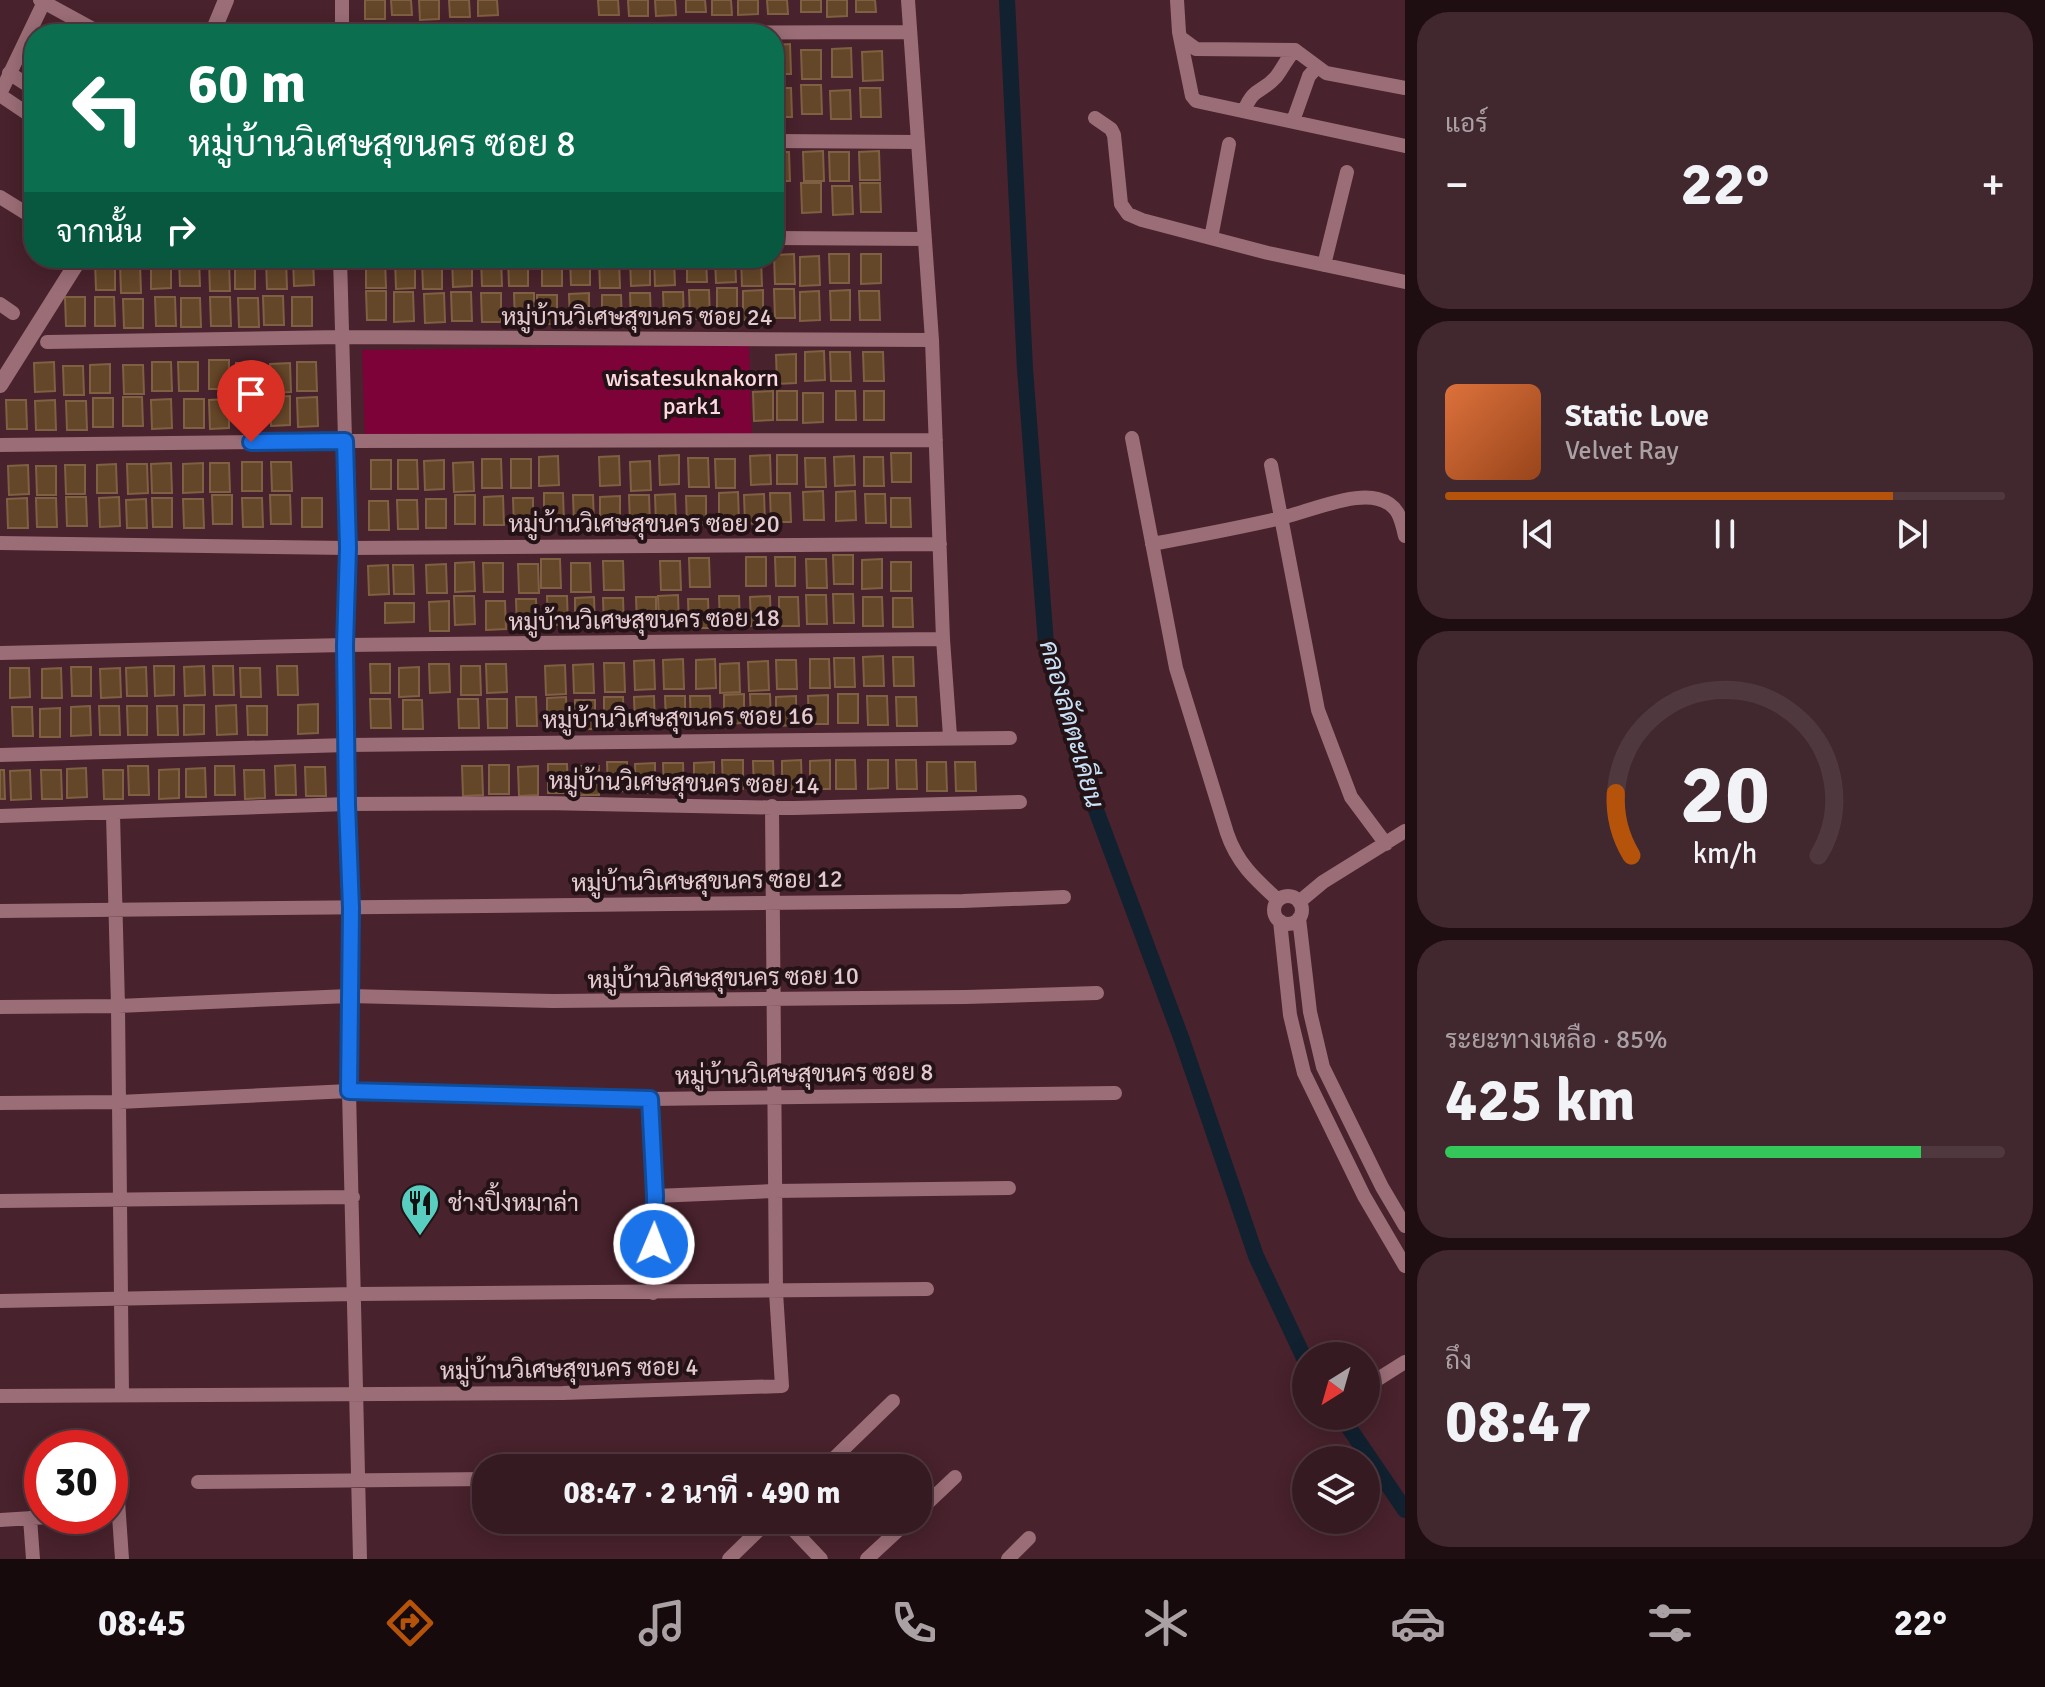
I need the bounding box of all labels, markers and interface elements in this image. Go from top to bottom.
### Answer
text: 60 m [188,49,306,118]
icon: left [56,56,160,160]
text: แอร์ [1445,108,1488,140]
text: หมู่บ้านวิเศษสุขนคร ซอย 8 [188,122,576,167]
text: 22° [1681,148,1769,222]
text: − [1445,158,1469,212]
text: + [1981,158,2005,212]
icon: right [159,208,203,252]
text: จากนั้น [56,214,143,251]
street label: หมู่บ้านวิเศษสุขนคร ซอย 24 [501,302,773,334]
pin [217,360,285,442]
park label: wisatesuknakorn park1 [605,363,779,421]
icon: arrive [229,372,273,416]
text: Static Love [1565,398,1709,435]
text: Velvet Ray [1565,435,1679,467]
street label: หมู่บ้านวิเศษสุขนคร ซอย 20 [508,509,780,541]
icon: previous [1516,512,1560,556]
icon: pause [1703,512,1747,556]
icon: next [1890,512,1934,556]
street label: หมู่บ้านวิเศษสุขนคร ซอย 18 [508,603,780,639]
water label: คลองลัดตะเคียน [1032,636,1111,812]
street label: หมู่บ้านวิเศษสุขนคร ซอย 16 [542,701,814,737]
text: 20 [1680,743,1770,845]
street label: หมู่บ้านวิเศษสุขนคร ซอย 14 [548,766,820,802]
text: km/h [1693,836,1757,871]
street label: หมู่บ้านวิเศษสุขนคร ซอย 12 [571,864,843,900]
street label: หมู่บ้านวิเศษสุขนคร ซอย 10 [587,961,859,997]
text: ระยะทางเหลือ · 85% [1445,1024,1668,1056]
street label: หมู่บ้านวิเศษสุขนคร ซอย 8 [675,1057,934,1093]
text: 425 km [1445,1064,1635,1138]
restaurant icon: ช่างปิ้งหมาล่า [399,1182,441,1237]
place label: ช่างปิ้งหมาล่า [448,1182,579,1218]
position arrow [612,1202,696,1286]
north arrow [1292,1342,1380,1430]
map controls [1292,1342,1380,1534]
text: ถึง [1445,1345,1472,1377]
street label: หมู่บ้านวิเศษสุขนคร ซอย 4 [440,1352,699,1388]
text: 08:47 [1445,1385,1592,1459]
speed limit sign: 30 [24,1430,128,1534]
button: layers [1292,1446,1380,1534]
text: 08:47 · 2 นาที · 490 m [563,1475,841,1512]
icon: directions [382,1595,438,1651]
icon: music [634,1595,690,1651]
icon: phone [886,1595,942,1651]
icon: climate [1138,1595,1194,1651]
icon: car [1390,1595,1446,1651]
icon: filters [1642,1595,1698,1651]
text: 08:45 [98,1601,186,1646]
text: 22° [1894,1601,1947,1646]

